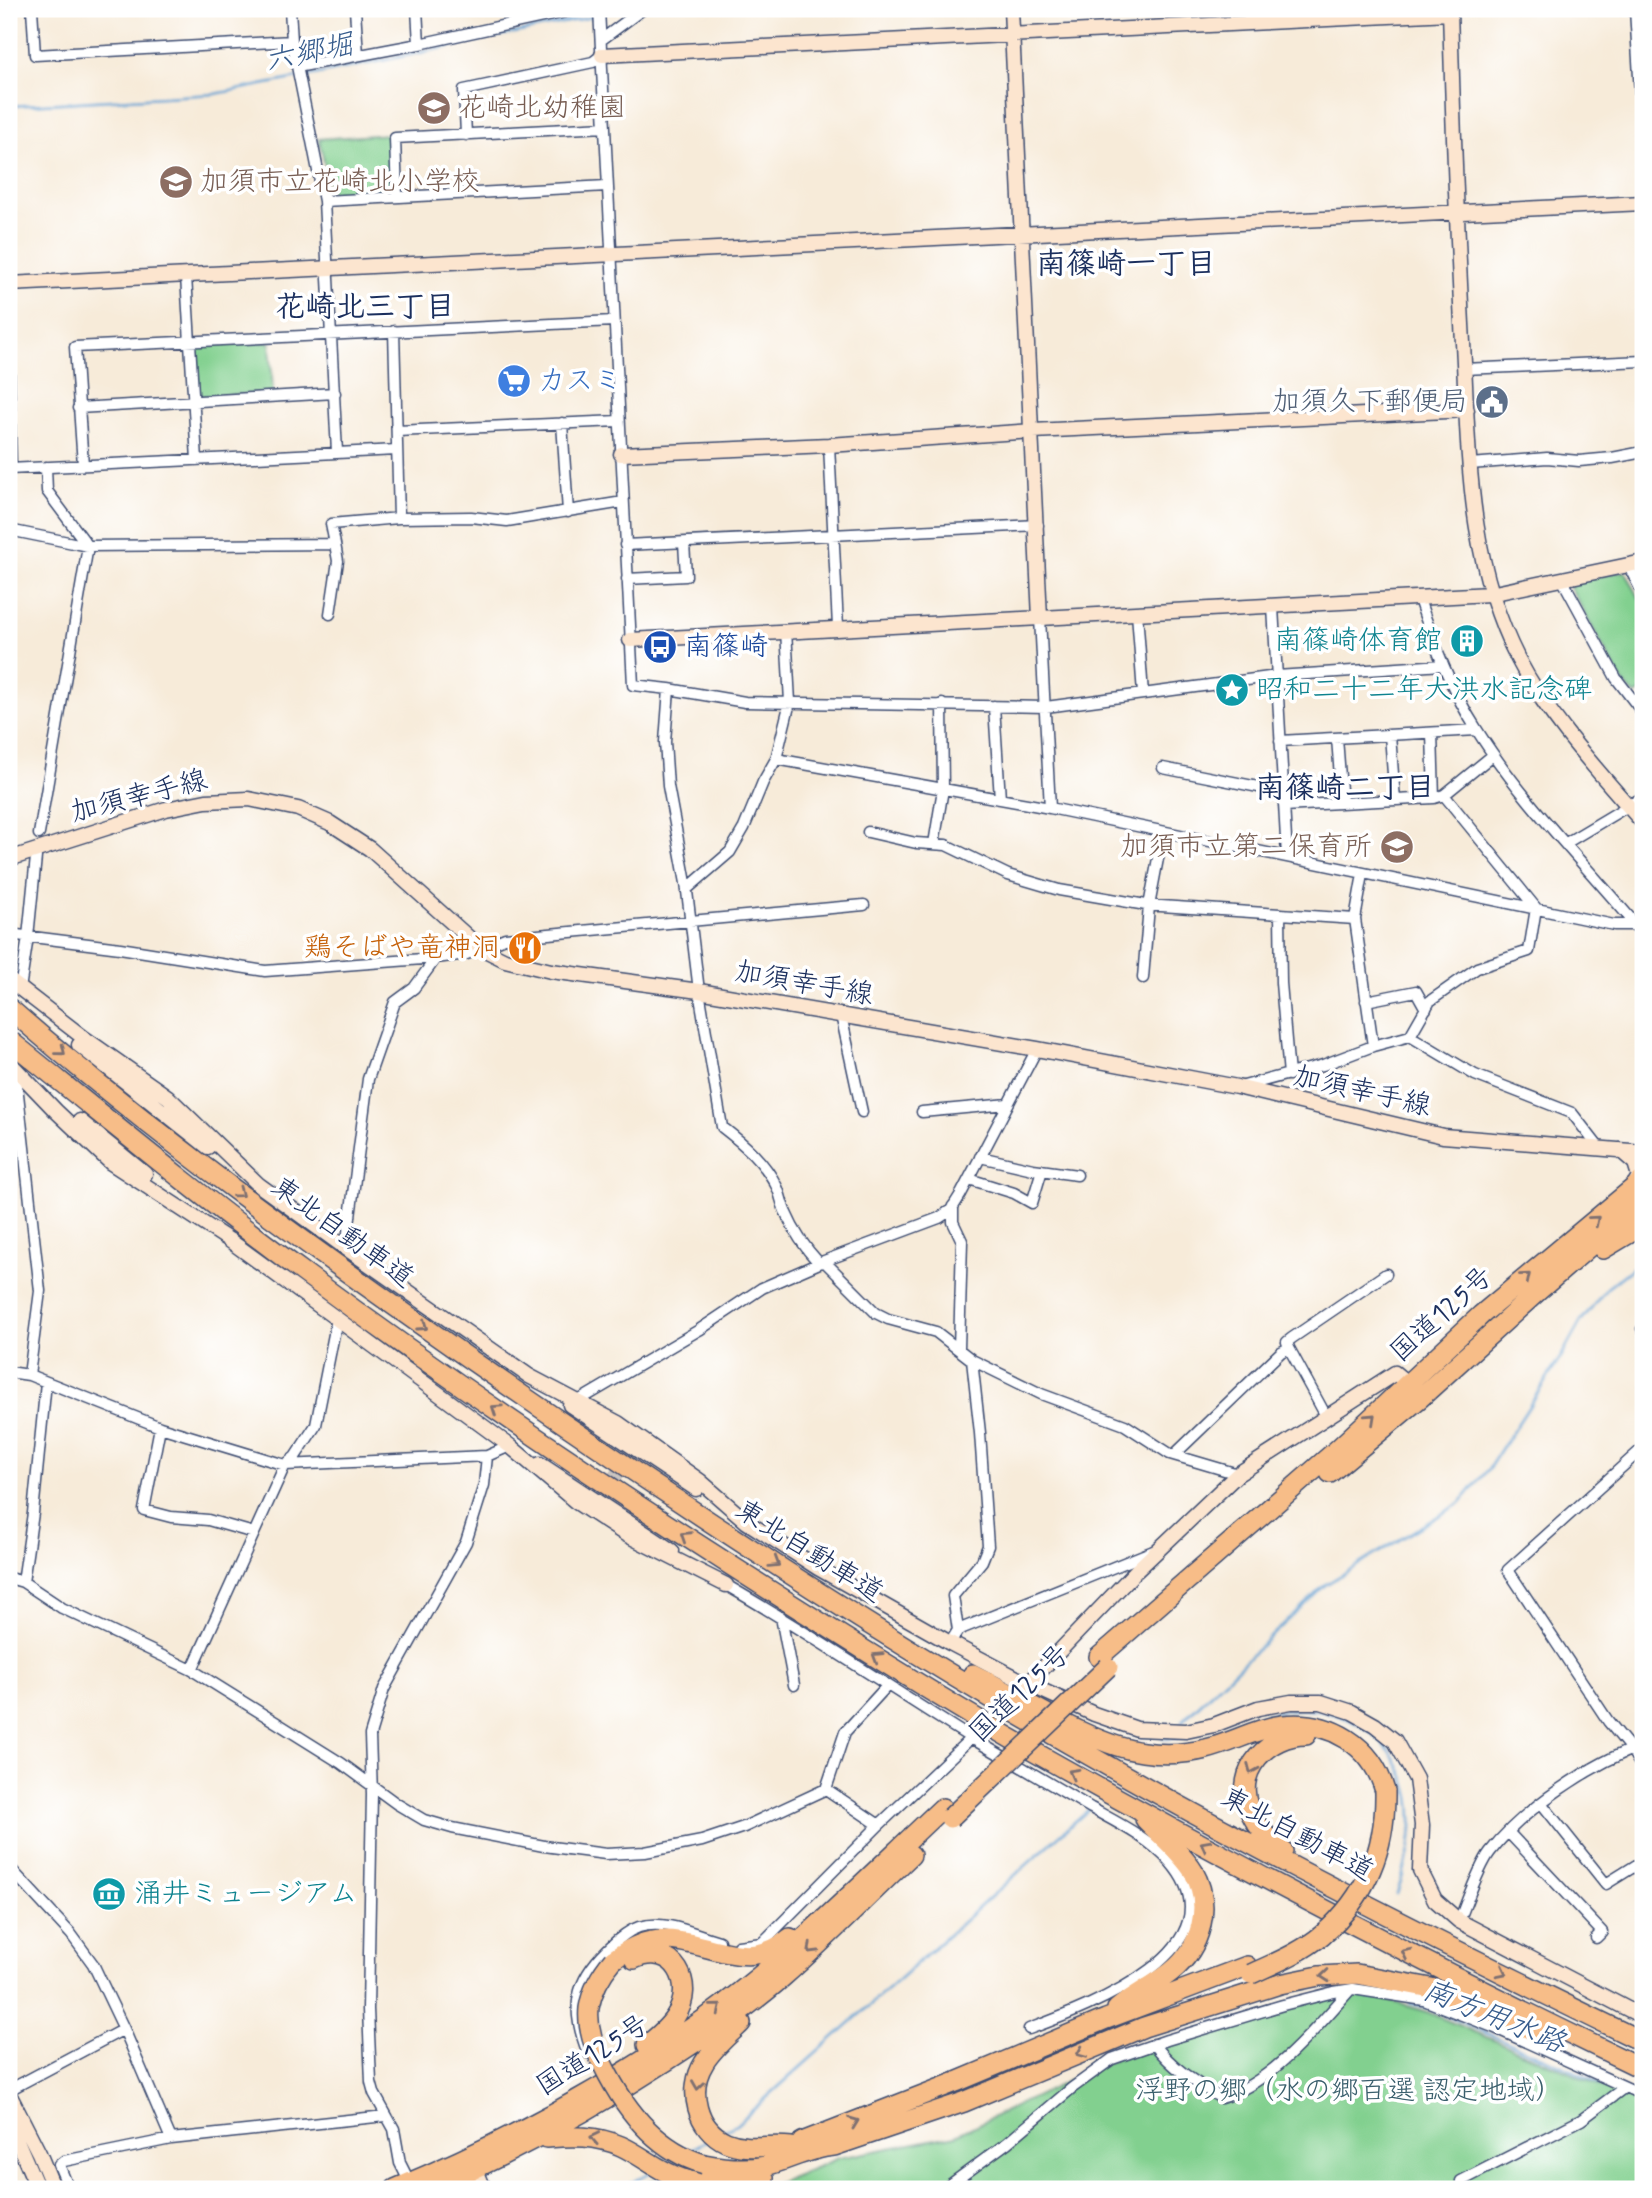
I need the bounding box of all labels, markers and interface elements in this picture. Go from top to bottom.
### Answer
water label: 六郷堀 [261,25,359,81]
school or university icon: 花崎北幼稚園 [415,89,453,127]
place label: 花崎北幼稚園 [458,90,626,127]
school or university icon: 加須市立花崎北小学校 [157,163,195,201]
place label: 加須市立花崎北小学校 [200,164,480,201]
district label: 南篠崎一丁目 [1036,245,1216,284]
district label: 花崎北三丁目 [275,288,455,327]
supermarket icon: カスミ [495,362,533,400]
place label: カスミ [538,363,621,400]
public building icon: 加須久下郵便局 [1473,383,1511,421]
place label: 加須久下郵便局 [1272,384,1468,421]
building icon: 南篠崎体育館 [1448,622,1486,660]
place label: 南篠崎体育館 [1274,623,1442,660]
bus stop icon: 南篠崎 [641,628,679,666]
place label: 南篠崎 [684,629,768,666]
place icon: 昭和二十二年大洪水記念碑 [1213,671,1251,709]
place label: 昭和二十二年大洪水記念碑 [1256,672,1592,709]
street label: 加須幸手線 [67,762,211,832]
district label: 南篠崎二丁目 [1255,769,1435,808]
school or university icon: 加須市立第二保育所 [1378,828,1416,866]
place label: 加須市立第二保育所 [1120,829,1372,866]
restaurant icon: 鶏そばや竜神洞 [506,929,544,967]
place label: 鶏そばや竜神洞 [304,930,500,967]
street label: 加須幸手線 [732,954,876,1014]
one-way arrow [54,1043,66,1056]
street label: 加須幸手線 [1290,1058,1434,1126]
street label: 東北自動車道 [263,1169,421,1297]
one-way arrow [231,1185,244,1197]
one-way arrow [1586,1216,1599,1228]
street label: 国道125号 [1382,1259,1502,1371]
one-way arrow [1518,1273,1531,1285]
one-way arrow [415,1318,428,1330]
one-way arrow [491,1405,504,1417]
one-way arrow [1363,1414,1376,1427]
street label: 東北自動車道 [728,1492,890,1612]
one-way arrow [679,1531,692,1544]
one-way arrow [767,1555,780,1568]
street label: 国道125号 [962,1637,1078,1751]
one-way arrow [872,1652,885,1665]
one-way arrow [1246,1762,1260,1774]
one-way arrow [1068,1768,1080,1781]
street label: 東北自動車道 [1214,1779,1380,1891]
one-way arrow [1200,1840,1213,1853]
museum icon: 涌井ミュージアム [90,1875,128,1913]
place label: 涌井ミュージアム [134,1876,357,1913]
one-way arrow [807,1941,820,1954]
one-way arrow [1401,1947,1413,1961]
one-way arrow [1495,1963,1508,1977]
one-way arrow [1319,1968,1330,1983]
water label: 南方用水路 [1417,1971,1573,2064]
one-way arrow [709,2004,722,2016]
street label: 国道125号 [529,2007,657,2105]
one-way arrow [1076,2045,1089,2059]
park label: 浮野の郷（水の郷百選 認定地域） [1135,2073,1563,2110]
one-way arrow [690,2079,705,2090]
one-way arrow [848,2116,860,2130]
one-way arrow [589,2132,601,2147]

